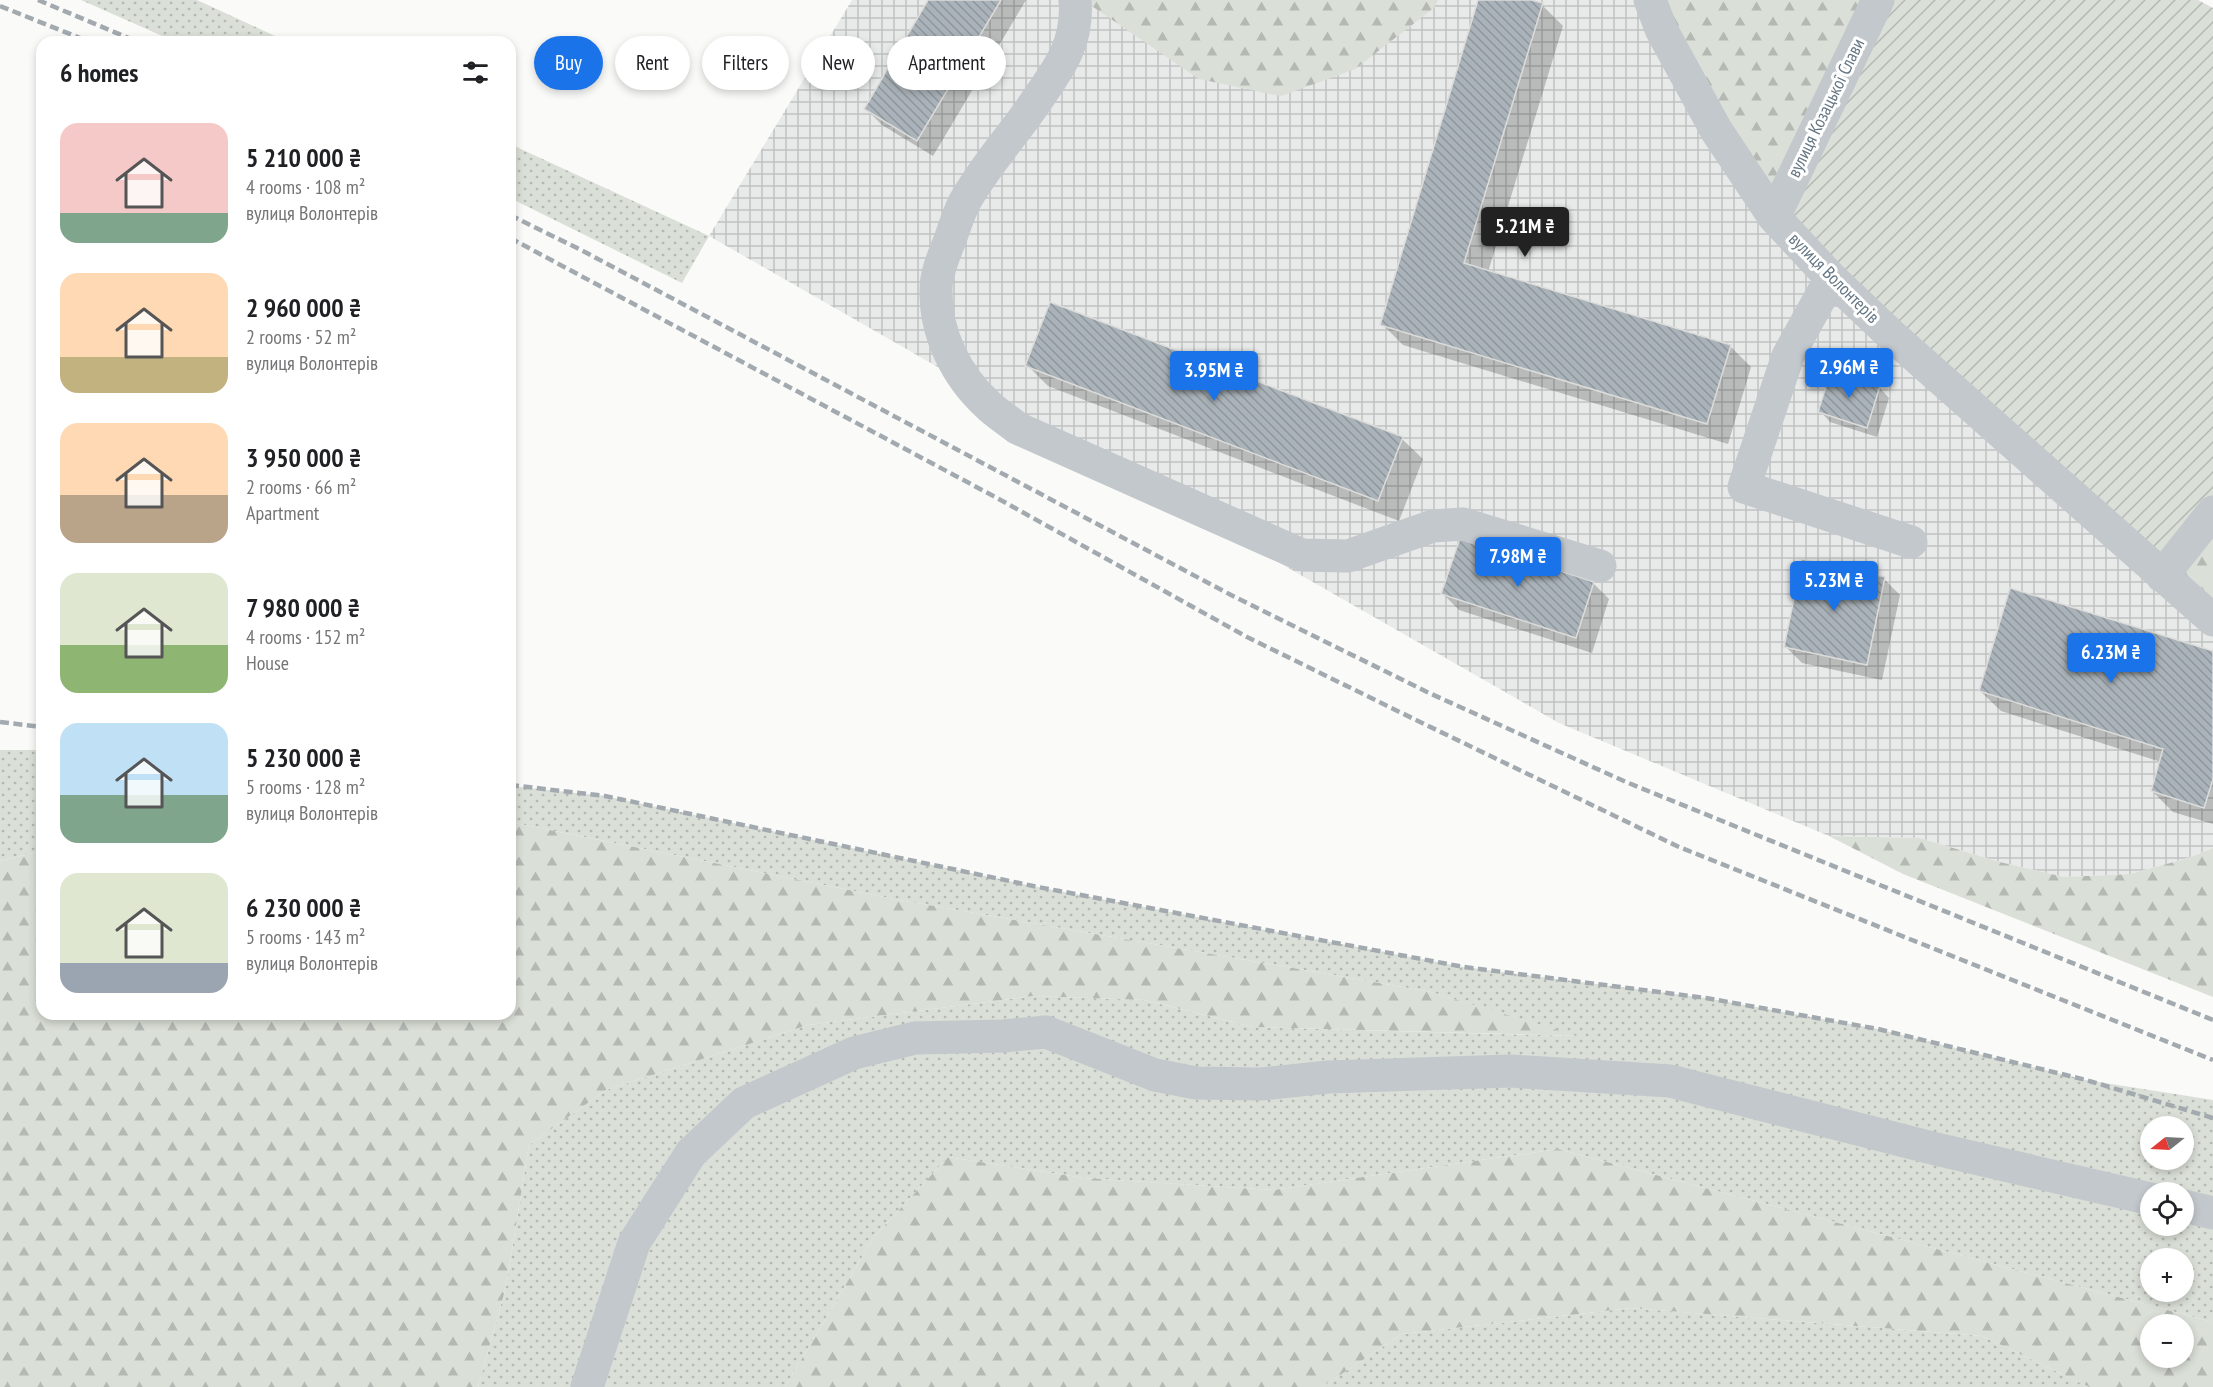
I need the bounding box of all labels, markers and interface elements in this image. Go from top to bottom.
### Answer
street label: вулиця Козацької Слави [1782,35,1869,181]
chip: Buy [534,36,603,90]
chip: Rent [615,36,690,90]
chip: Filters [702,36,789,90]
chip: New [801,36,875,90]
chip: Apartment [887,36,1006,90]
text: 6 homes [60,56,138,89]
icon: filters [459,56,492,89]
text: 5 210 000 ₴ [246,141,361,174]
icon: home [108,147,180,219]
text: 4 rooms · 108 m² [246,174,365,200]
text: вулиця Волонтерів [246,200,378,226]
pin: 5.21M ₴ [1470,207,1580,258]
text: 5.21M ₴ [1495,213,1555,239]
street label: вулиця Волонтерів [1784,227,1885,328]
text: 2 960 000 ₴ [246,291,361,324]
icon: home [108,297,180,369]
text: 2 rooms · 52 m² [246,324,356,350]
pin: 2.96M ₴ [1794,348,1904,399]
text: вулиця Волонтерів [246,350,378,376]
pin: 3.95M ₴ [1159,351,1269,402]
text: 2.96M ₴ [1819,354,1879,380]
text: 3.95M ₴ [1184,357,1244,383]
text: 3 950 000 ₴ [246,441,361,474]
icon: home [108,447,180,519]
text: 2 rooms · 66 m² [246,474,356,500]
text: Apartment [246,500,319,526]
pin: 7.98M ₴ [1463,537,1573,588]
text: 7.98M ₴ [1489,543,1547,569]
pin: 5.23M ₴ [1779,561,1889,612]
text: 5.23M ₴ [1804,567,1864,593]
text: 7 980 000 ₴ [246,591,360,624]
icon: home [108,597,180,669]
text: 4 rooms · 152 m² [246,624,365,650]
pin: 6.23M ₴ [2056,633,2166,684]
text: 6.23M ₴ [2081,639,2141,665]
text: House [246,650,289,676]
text: 5 230 000 ₴ [246,741,361,774]
icon: home [108,747,180,819]
text: 5 rooms · 128 m² [246,774,365,800]
text: вулиця Волонтерів [246,800,378,826]
text: 6 230 000 ₴ [246,891,361,924]
icon: home [108,897,180,969]
text: 5 rooms · 143 m² [246,924,365,950]
text: вулиця Волонтерів [246,950,378,976]
north arrow [2140,1116,2194,1170]
map controls [2140,1116,2194,1368]
button: locate [2140,1182,2194,1236]
button: + [2140,1248,2194,1302]
button: − [2140,1314,2194,1368]

